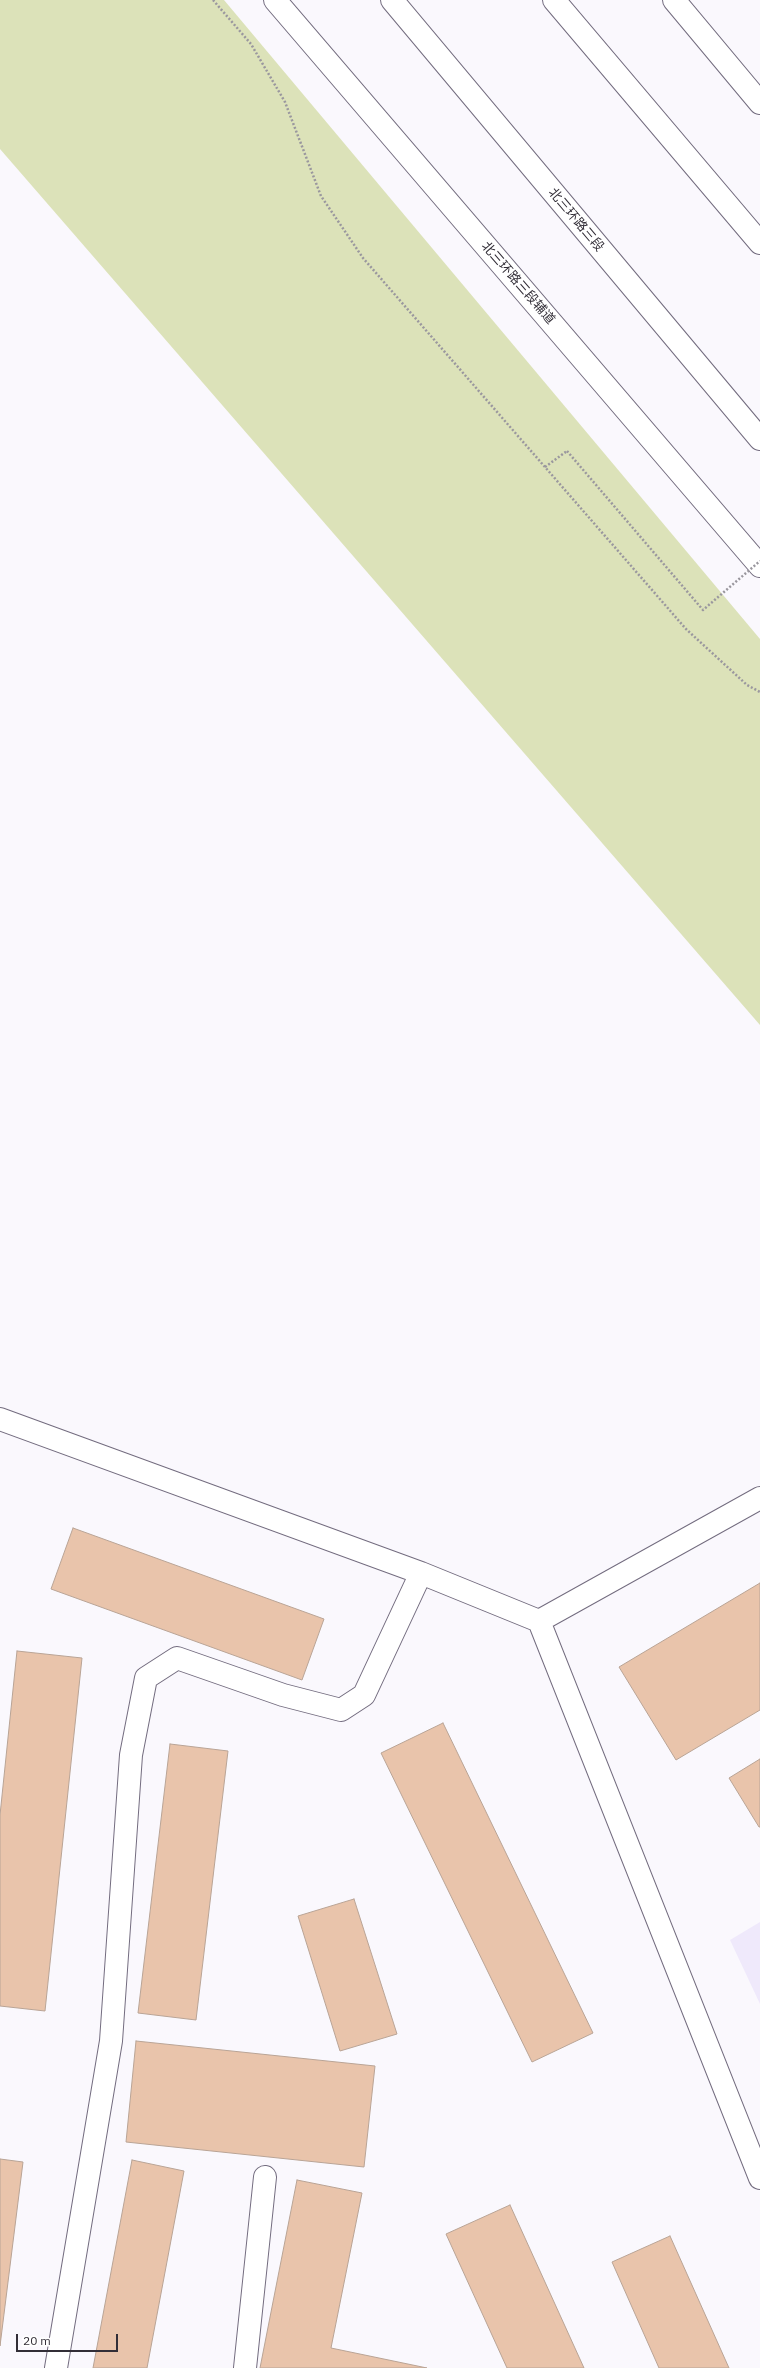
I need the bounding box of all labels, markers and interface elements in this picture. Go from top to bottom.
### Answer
street label: 北三环路三段 [545,185,607,255]
street label: 北三环路三段辅道 [478,239,558,327]
scale bar [18,2326,120,2352]
text: 20 m [23,2333,51,2348]

